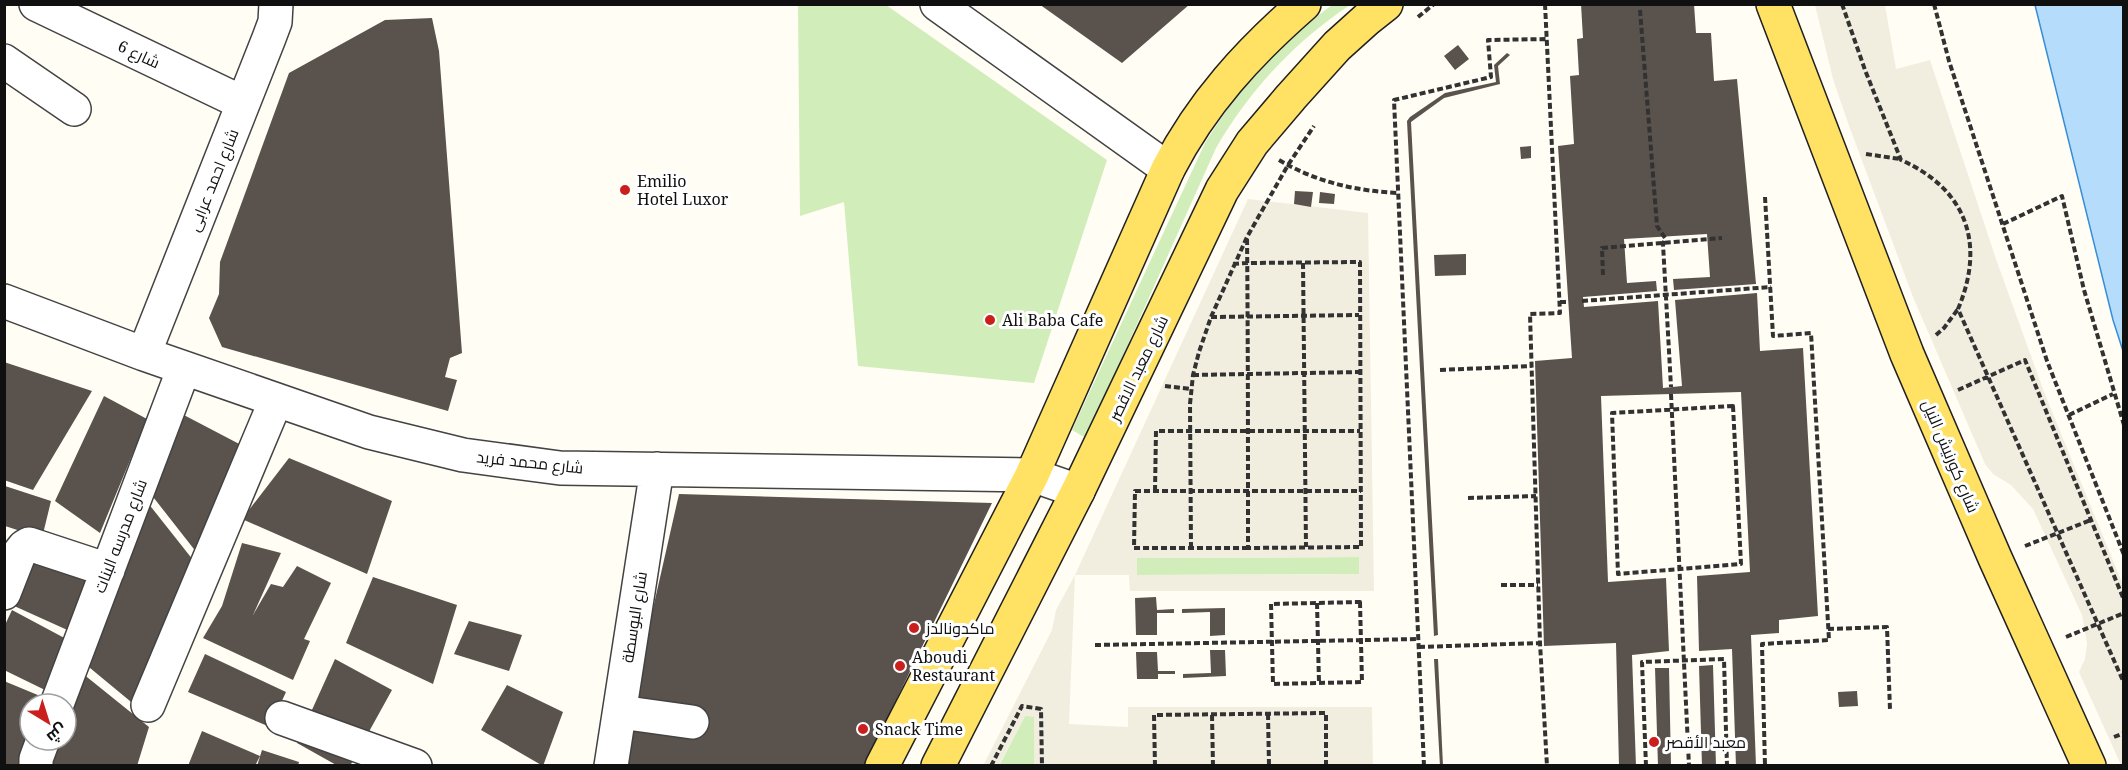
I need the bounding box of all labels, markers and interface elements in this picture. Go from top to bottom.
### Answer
street label: شارع 6 [114,35,164,74]
street label: شارع احمد عرابى [182,125,245,235]
place label: Emilio Hotel Luxor [637,170,729,210]
marker: Emilio Hotel Luxor [618,183,632,197]
place label: Ali Baba Cafe [1002,309,1103,331]
street label: شارع معبد الاقصر [1102,311,1174,426]
marker: Ali Baba Cafe [983,313,997,327]
street label: شارع كورنيش النيل [1916,396,1985,516]
street label: شارع محمد فريد [475,445,584,480]
street label: شارع مدرسه البنات [88,476,153,596]
street label: شارع البوسطة [616,570,653,664]
place label: ماكدونالدز [925,617,994,639]
marker: ماكدونالدز [907,621,921,635]
place label: Aboudi Restaurant [912,646,996,686]
marker: Aboudi Restaurant [893,659,907,673]
north arrow [18,692,78,752]
place label: Snack Time [875,718,963,740]
text: ش [42,719,72,749]
marker: Snack Time [856,722,870,736]
place label: معبد الأقصر [1665,731,1746,753]
marker: معبد الأقصر [1647,735,1661,749]

